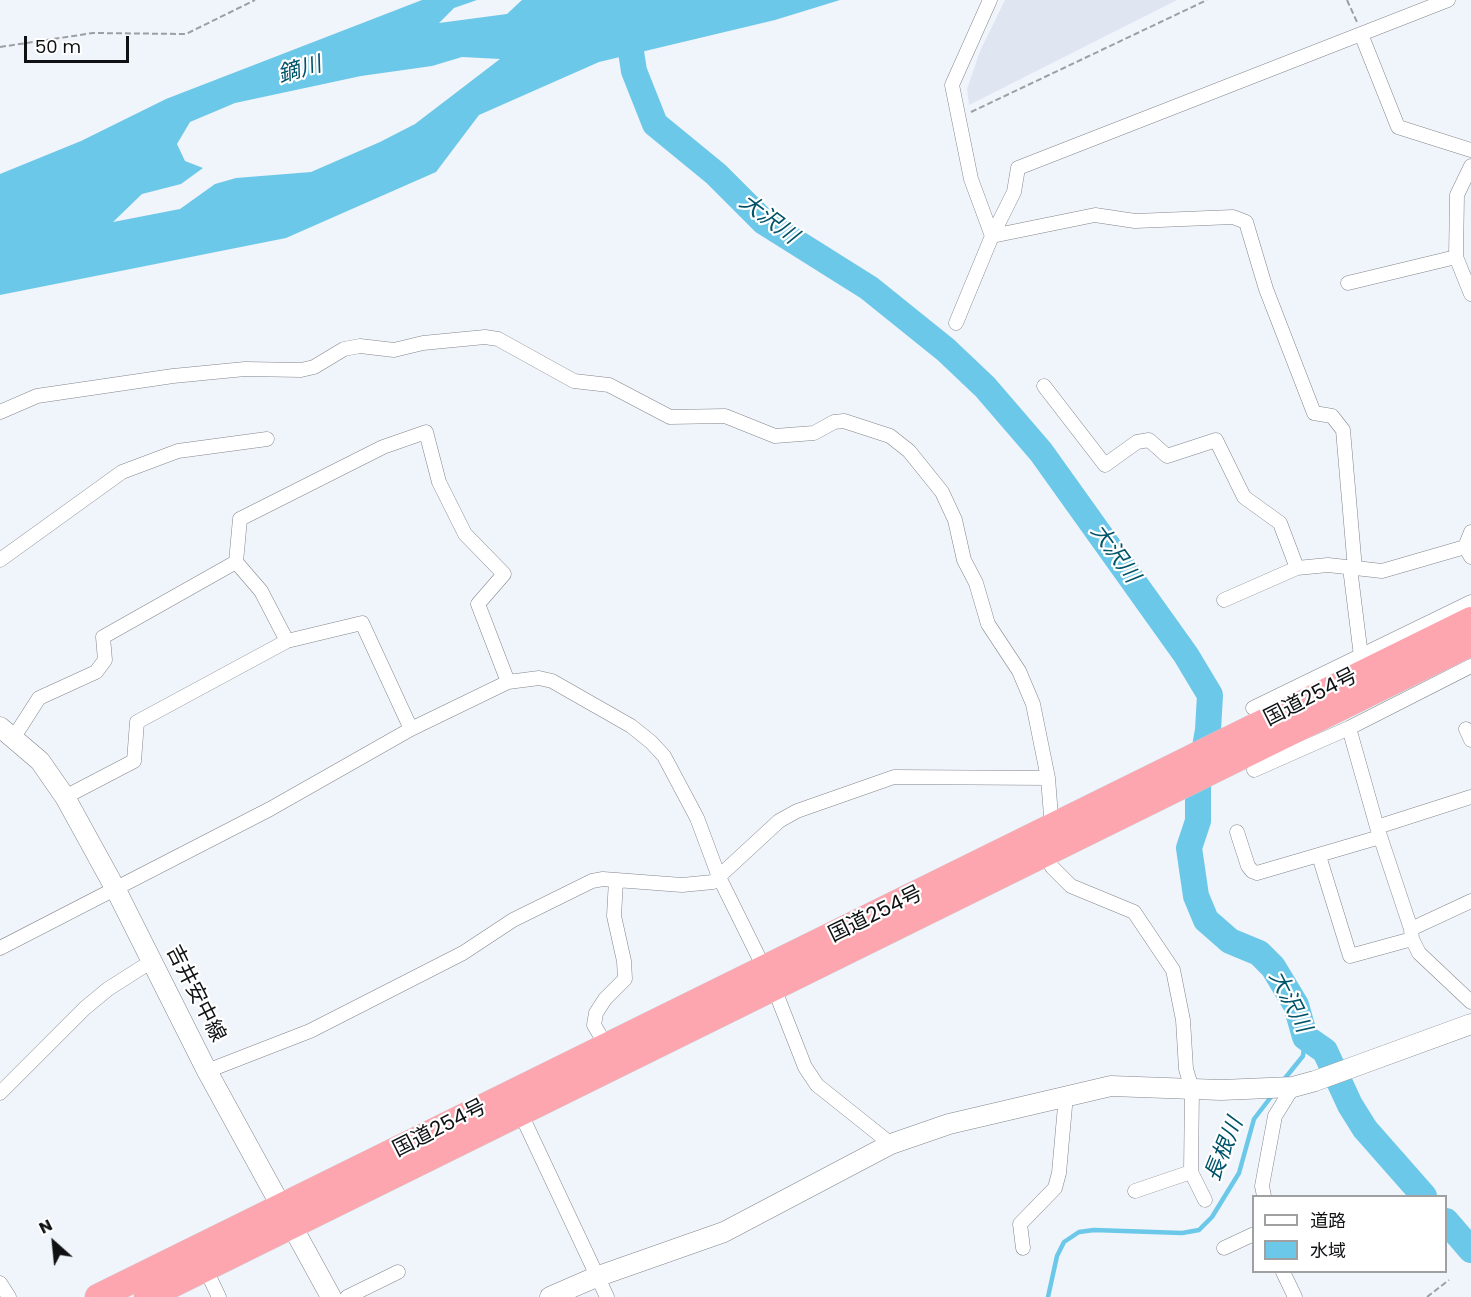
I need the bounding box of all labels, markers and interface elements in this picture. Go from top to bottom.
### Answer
scale bar [27,24,132,62]
text: 50 m [35,34,81,59]
water label: 鏑川 [275,52,325,90]
water label: 大沢川 [734,190,802,250]
water label: 大沢川 [1084,520,1144,588]
street label: 国道254号 [1260,664,1362,732]
street label: 国道254号 [825,881,927,949]
street label: 吉井安中線 [160,942,230,1046]
water label: 大沢川 [1262,967,1316,1037]
street label: 国道254号 [389,1095,491,1163]
water label: 長根川 [1200,1114,1250,1186]
legend [1252,1195,1447,1273]
text: 道路 [1310,1208,1346,1233]
north arrow [24,1213,84,1273]
text: N [35,1214,56,1240]
text: 水域 [1310,1238,1346,1263]

